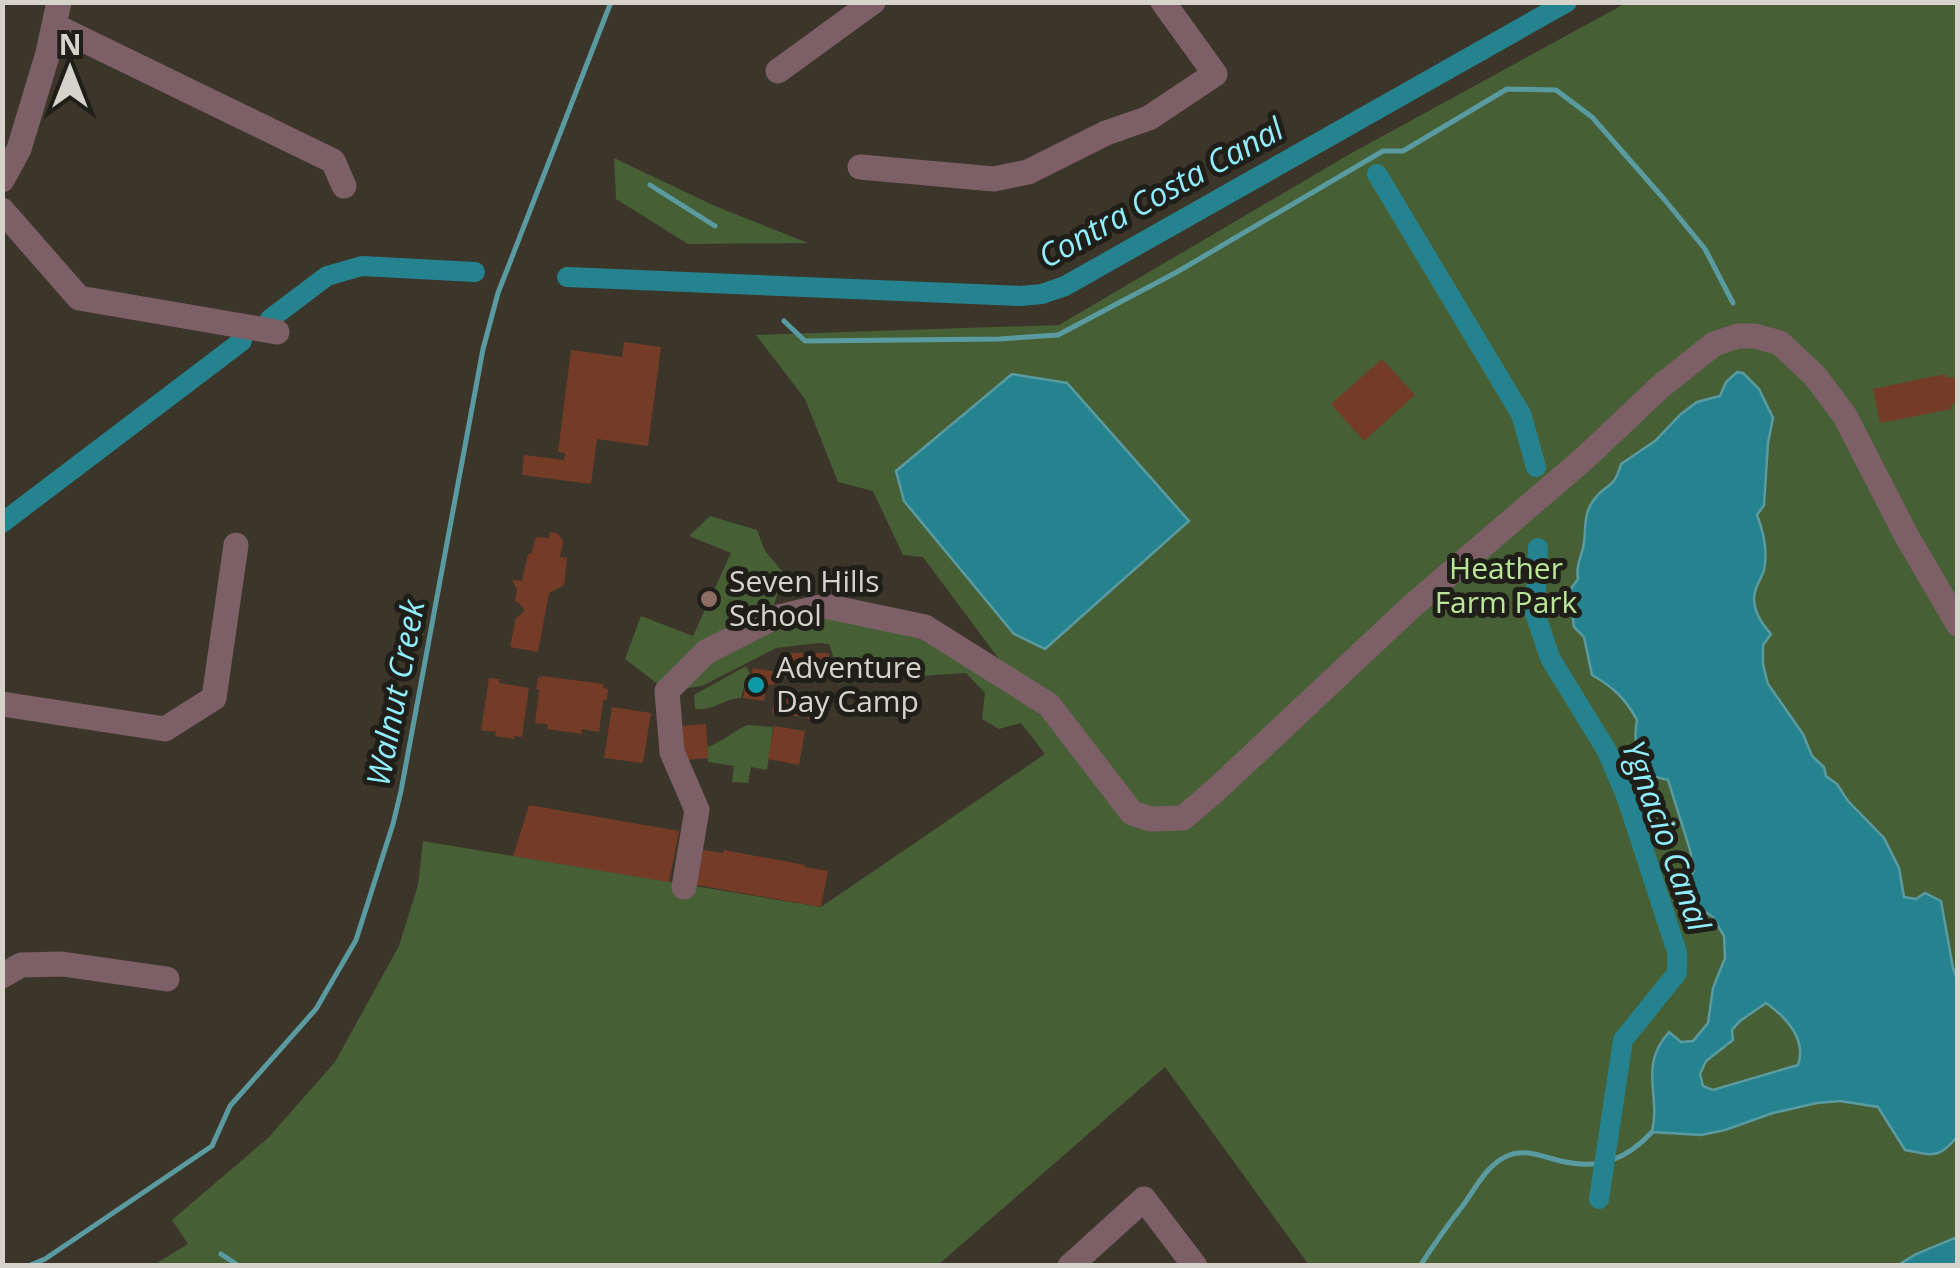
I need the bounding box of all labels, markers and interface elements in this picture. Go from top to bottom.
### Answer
north arrow [20,20,120,120]
text: N [59,25,81,63]
water label: Contra Costa Canal [1030,106,1291,277]
park label: Heather Farm Park [1435,547,1578,622]
place label: Seven Hills School [729,560,879,635]
marker: Seven Hills School [698,588,720,610]
water label: Walnut Creek [355,595,434,789]
place label: Adventure Day Camp [776,646,922,721]
marker: Adventure Day Camp [745,674,767,696]
water label: Ygnacio Canal [1613,734,1722,938]

